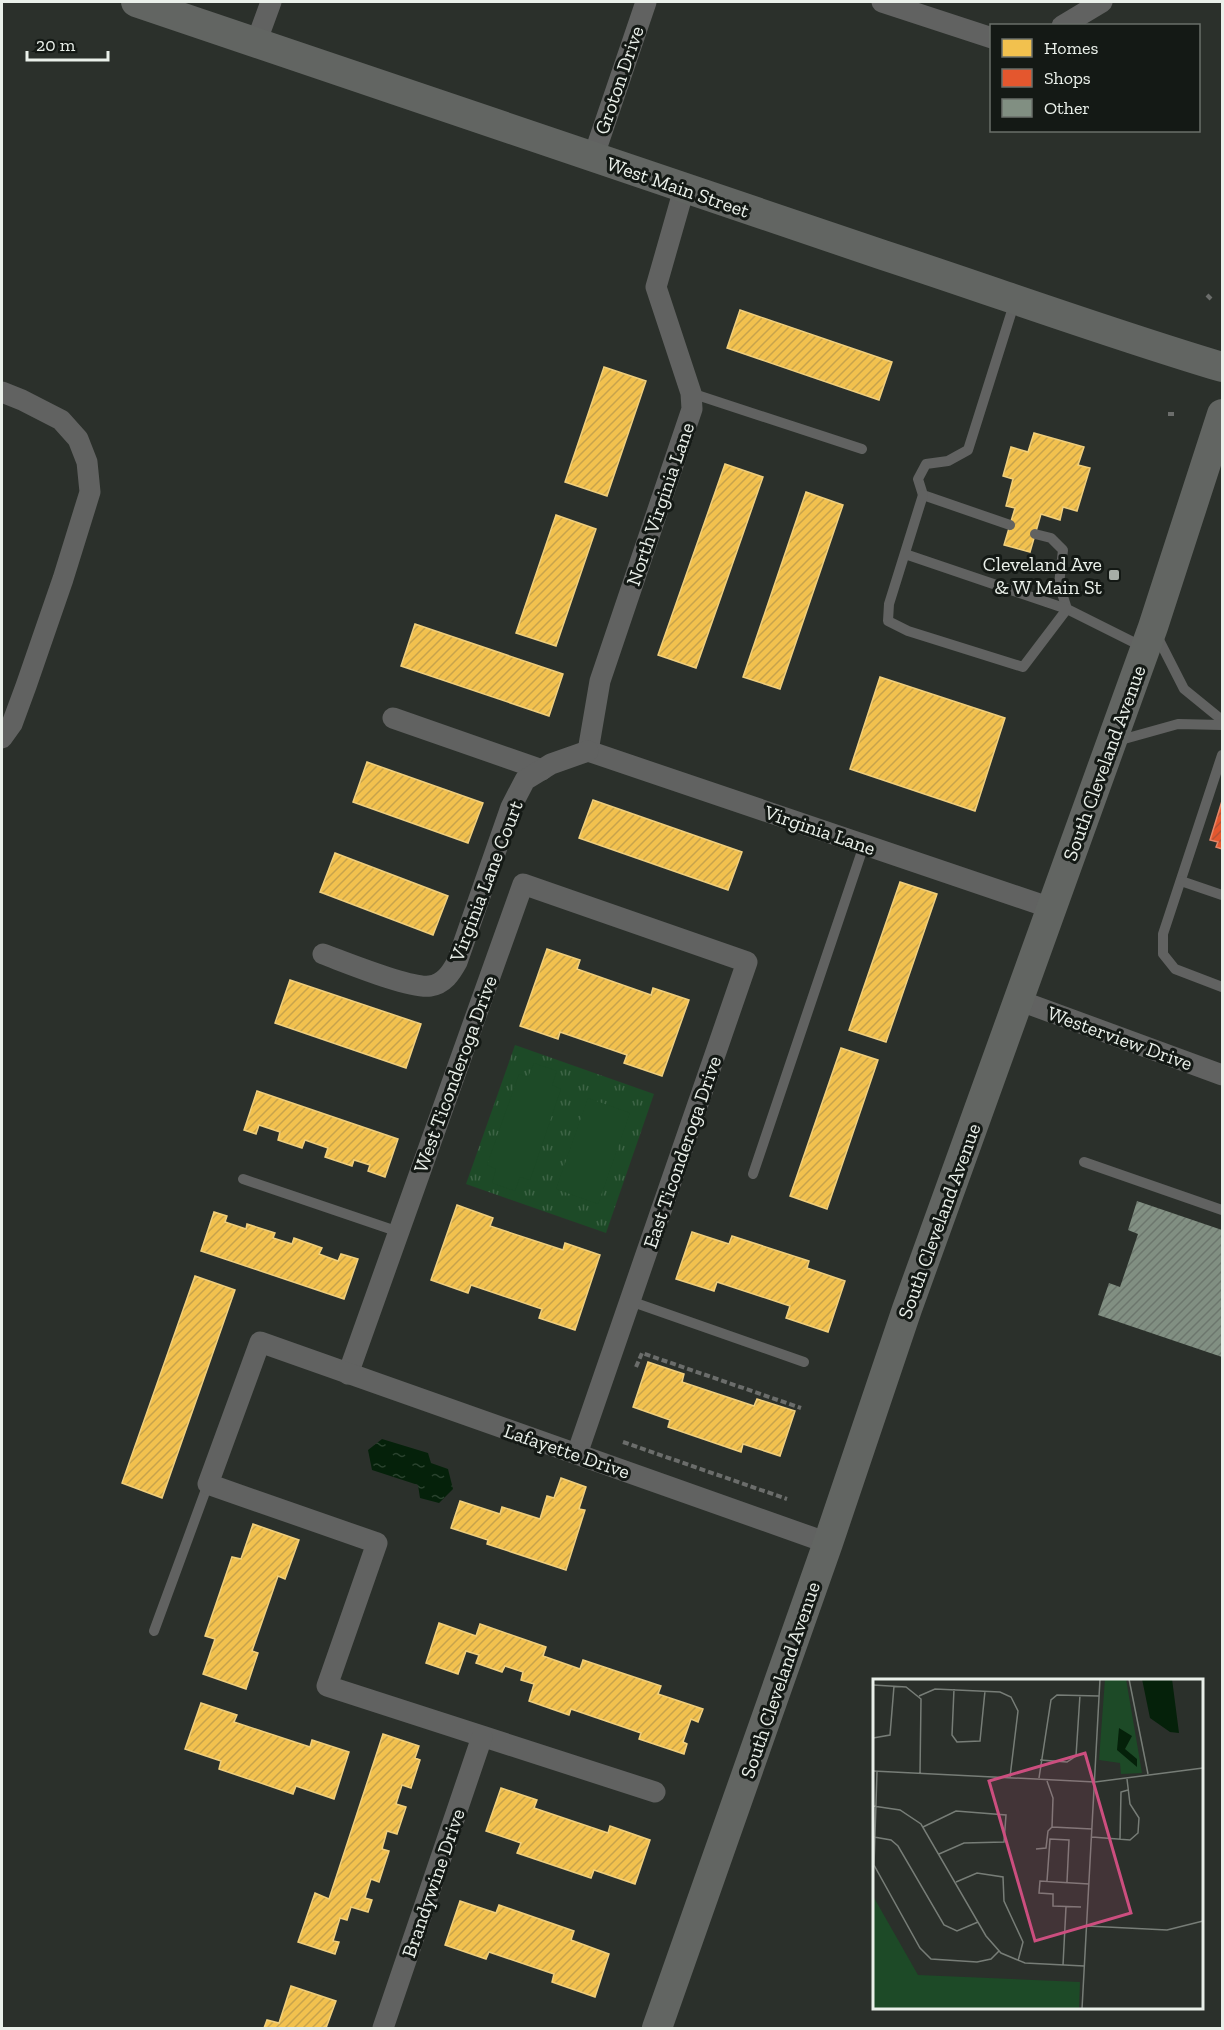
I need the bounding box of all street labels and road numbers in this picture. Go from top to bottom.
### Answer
street label: Groton Drive [589,23,649,137]
street label: West Main Street [604,151,753,223]
street label: North Virginia Lane [621,419,699,589]
street label: South Cleveland Avenue [1057,662,1151,864]
street label: Virginia Lane Court [444,797,528,966]
street label: Virginia Lane [760,799,879,860]
street label: West Ticonderoga Drive [408,972,502,1176]
street label: Westerview Drive [1044,1001,1196,1075]
street label: East Ticonderoga Drive [638,1053,726,1251]
street label: South Cleveland Avenue [892,1120,986,1322]
street label: Lafayette Drive [501,1418,633,1484]
street label: South Cleveland Avenue [735,1579,825,1781]
street label: Brandywine Drive [396,1805,470,1961]

